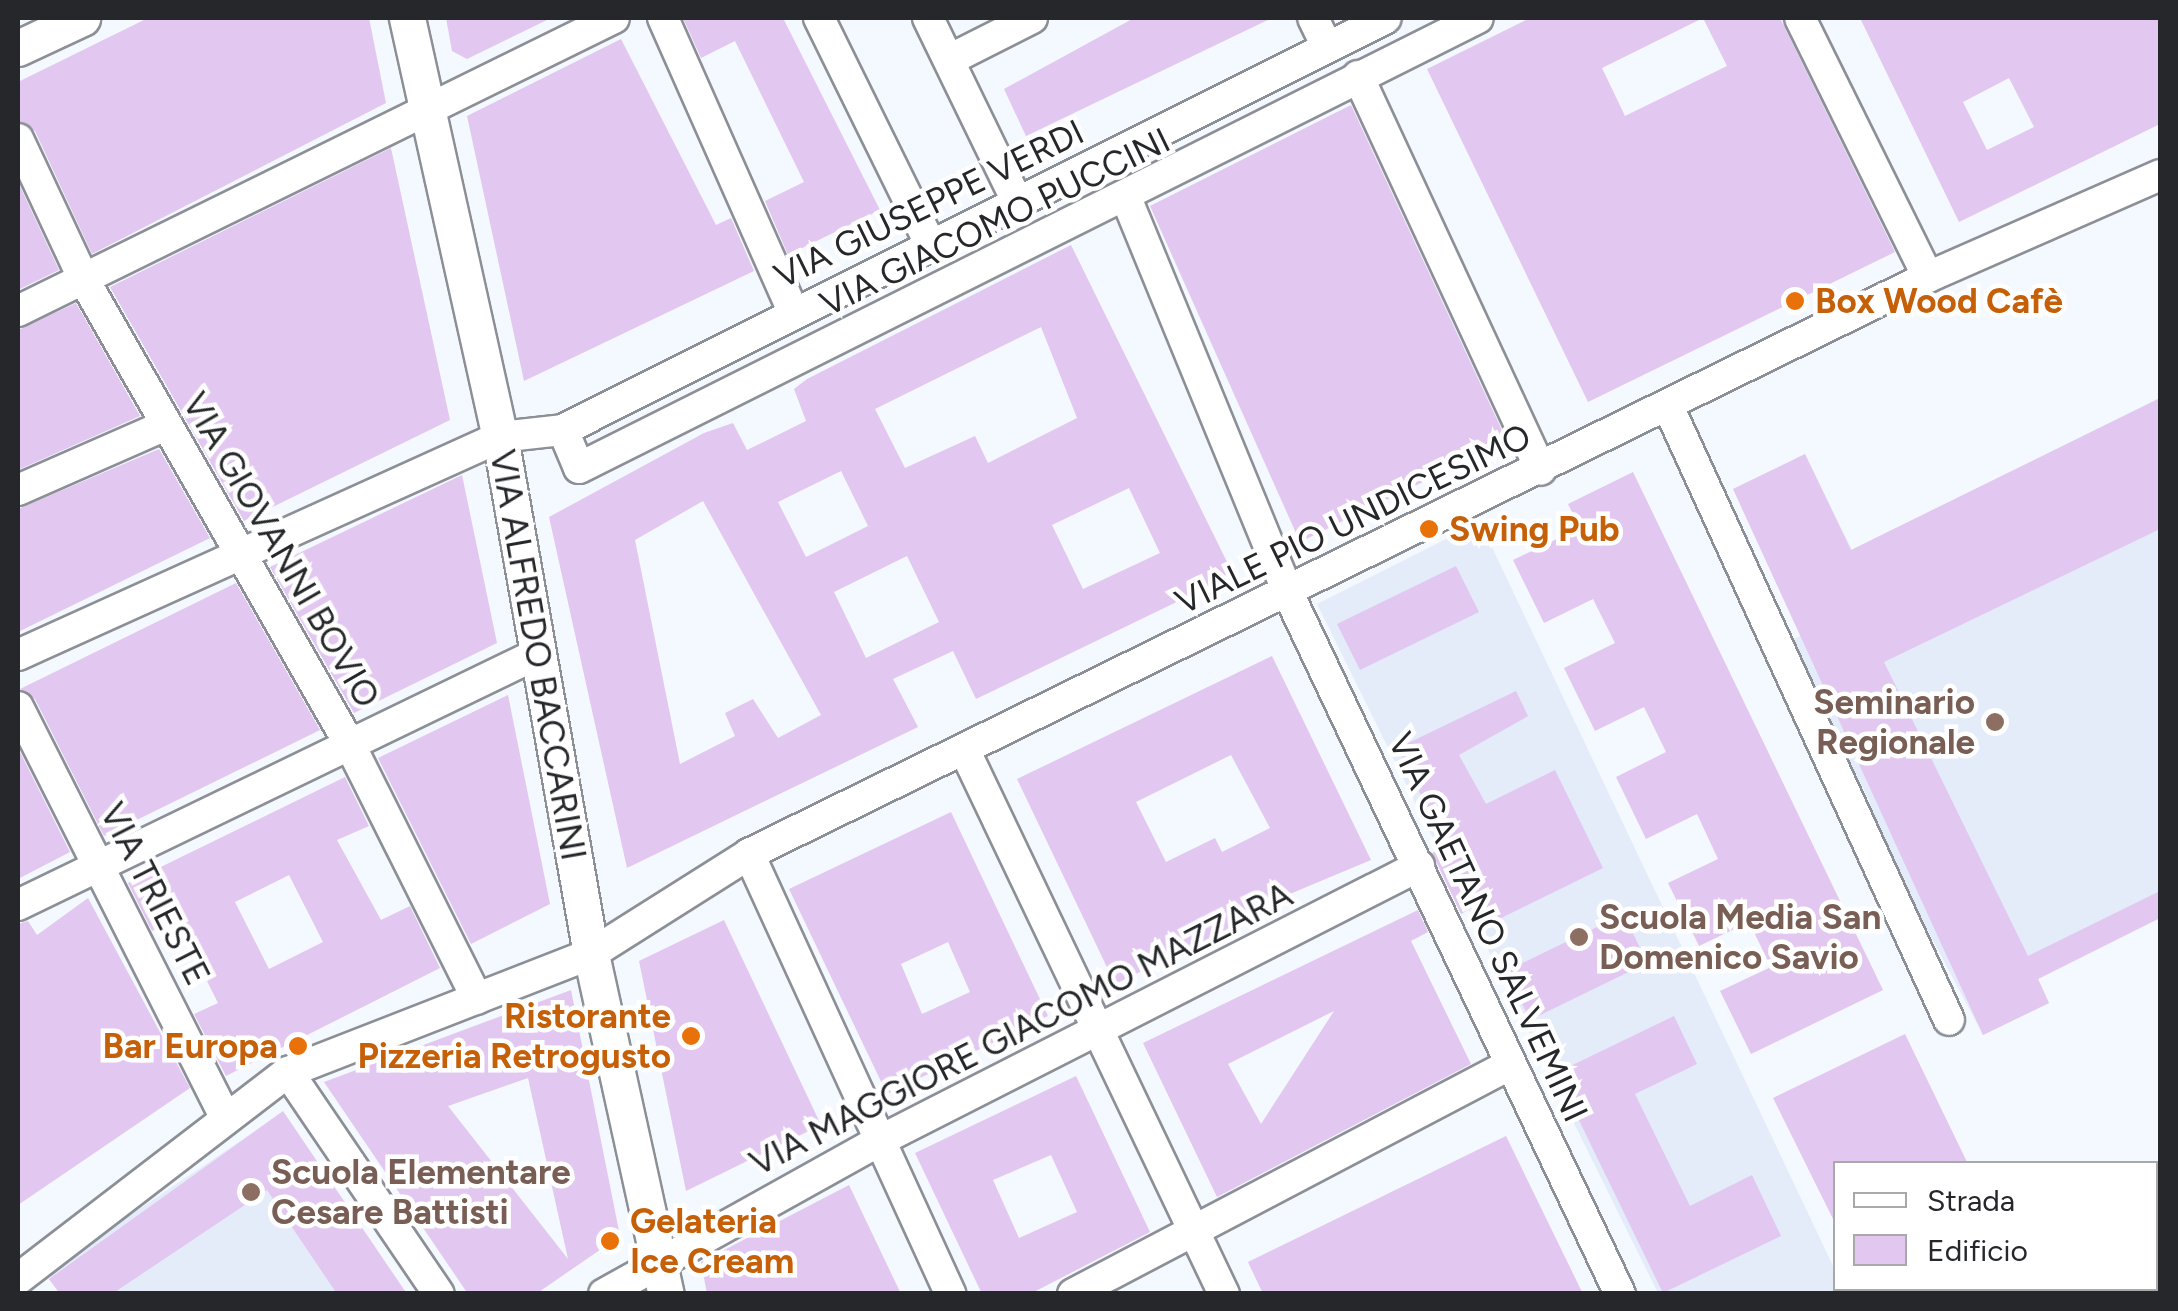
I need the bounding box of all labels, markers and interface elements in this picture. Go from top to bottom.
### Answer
street label: VIA GIUSEPPE VERDI [768,111,1090,297]
street label: VIA GIACOMO PUCCINI [813,119,1177,325]
place label: Box Wood Cafè [1815,280,2063,322]
marker: Box Wood Cafè [1784,290,1806,312]
street label: VIA GIOVANNI BOVIO [174,385,388,715]
street label: VIALE PIO UNDICESIMO [1169,415,1537,623]
street label: VIA ALFREDO BACCARINI [481,447,595,863]
place label: Swing Pub [1449,508,1620,550]
marker: Swing Pub [1418,518,1440,540]
place label: Seminario Regionale [1813,681,1975,763]
marker: Seminario Regionale [1984,711,2006,733]
street label: VIA GAETANO SALVEMINI [1379,726,1597,1128]
street label: VIA TRIESTE [91,796,219,992]
street label: VIA MAGGIORE GIACOMO MAZZARA [743,873,1299,1185]
place label: Scuola Media San Domenico Savio [1599,896,1881,978]
marker: Scuola Media San Domenico Savio [1568,926,1590,948]
place label: Ristorante Pizzeria Retrogusto [358,995,671,1077]
place label: Bar Europa [103,1025,278,1067]
marker: Ristorante Pizzeria Retrogusto [680,1025,702,1047]
marker: Bar Europa [287,1035,309,1057]
place label: Scuola Elementare Cesare Battisti [271,1151,571,1233]
legend [1833,1161,2158,1291]
marker: Scuola Elementare Cesare Battisti [240,1181,262,1203]
text: Strada [1927,1182,2015,1219]
place label: Gelateria Ice Cream [630,1200,794,1282]
marker: Gelateria Ice Cream [599,1230,621,1252]
text: Edificio [1927,1232,2028,1269]

